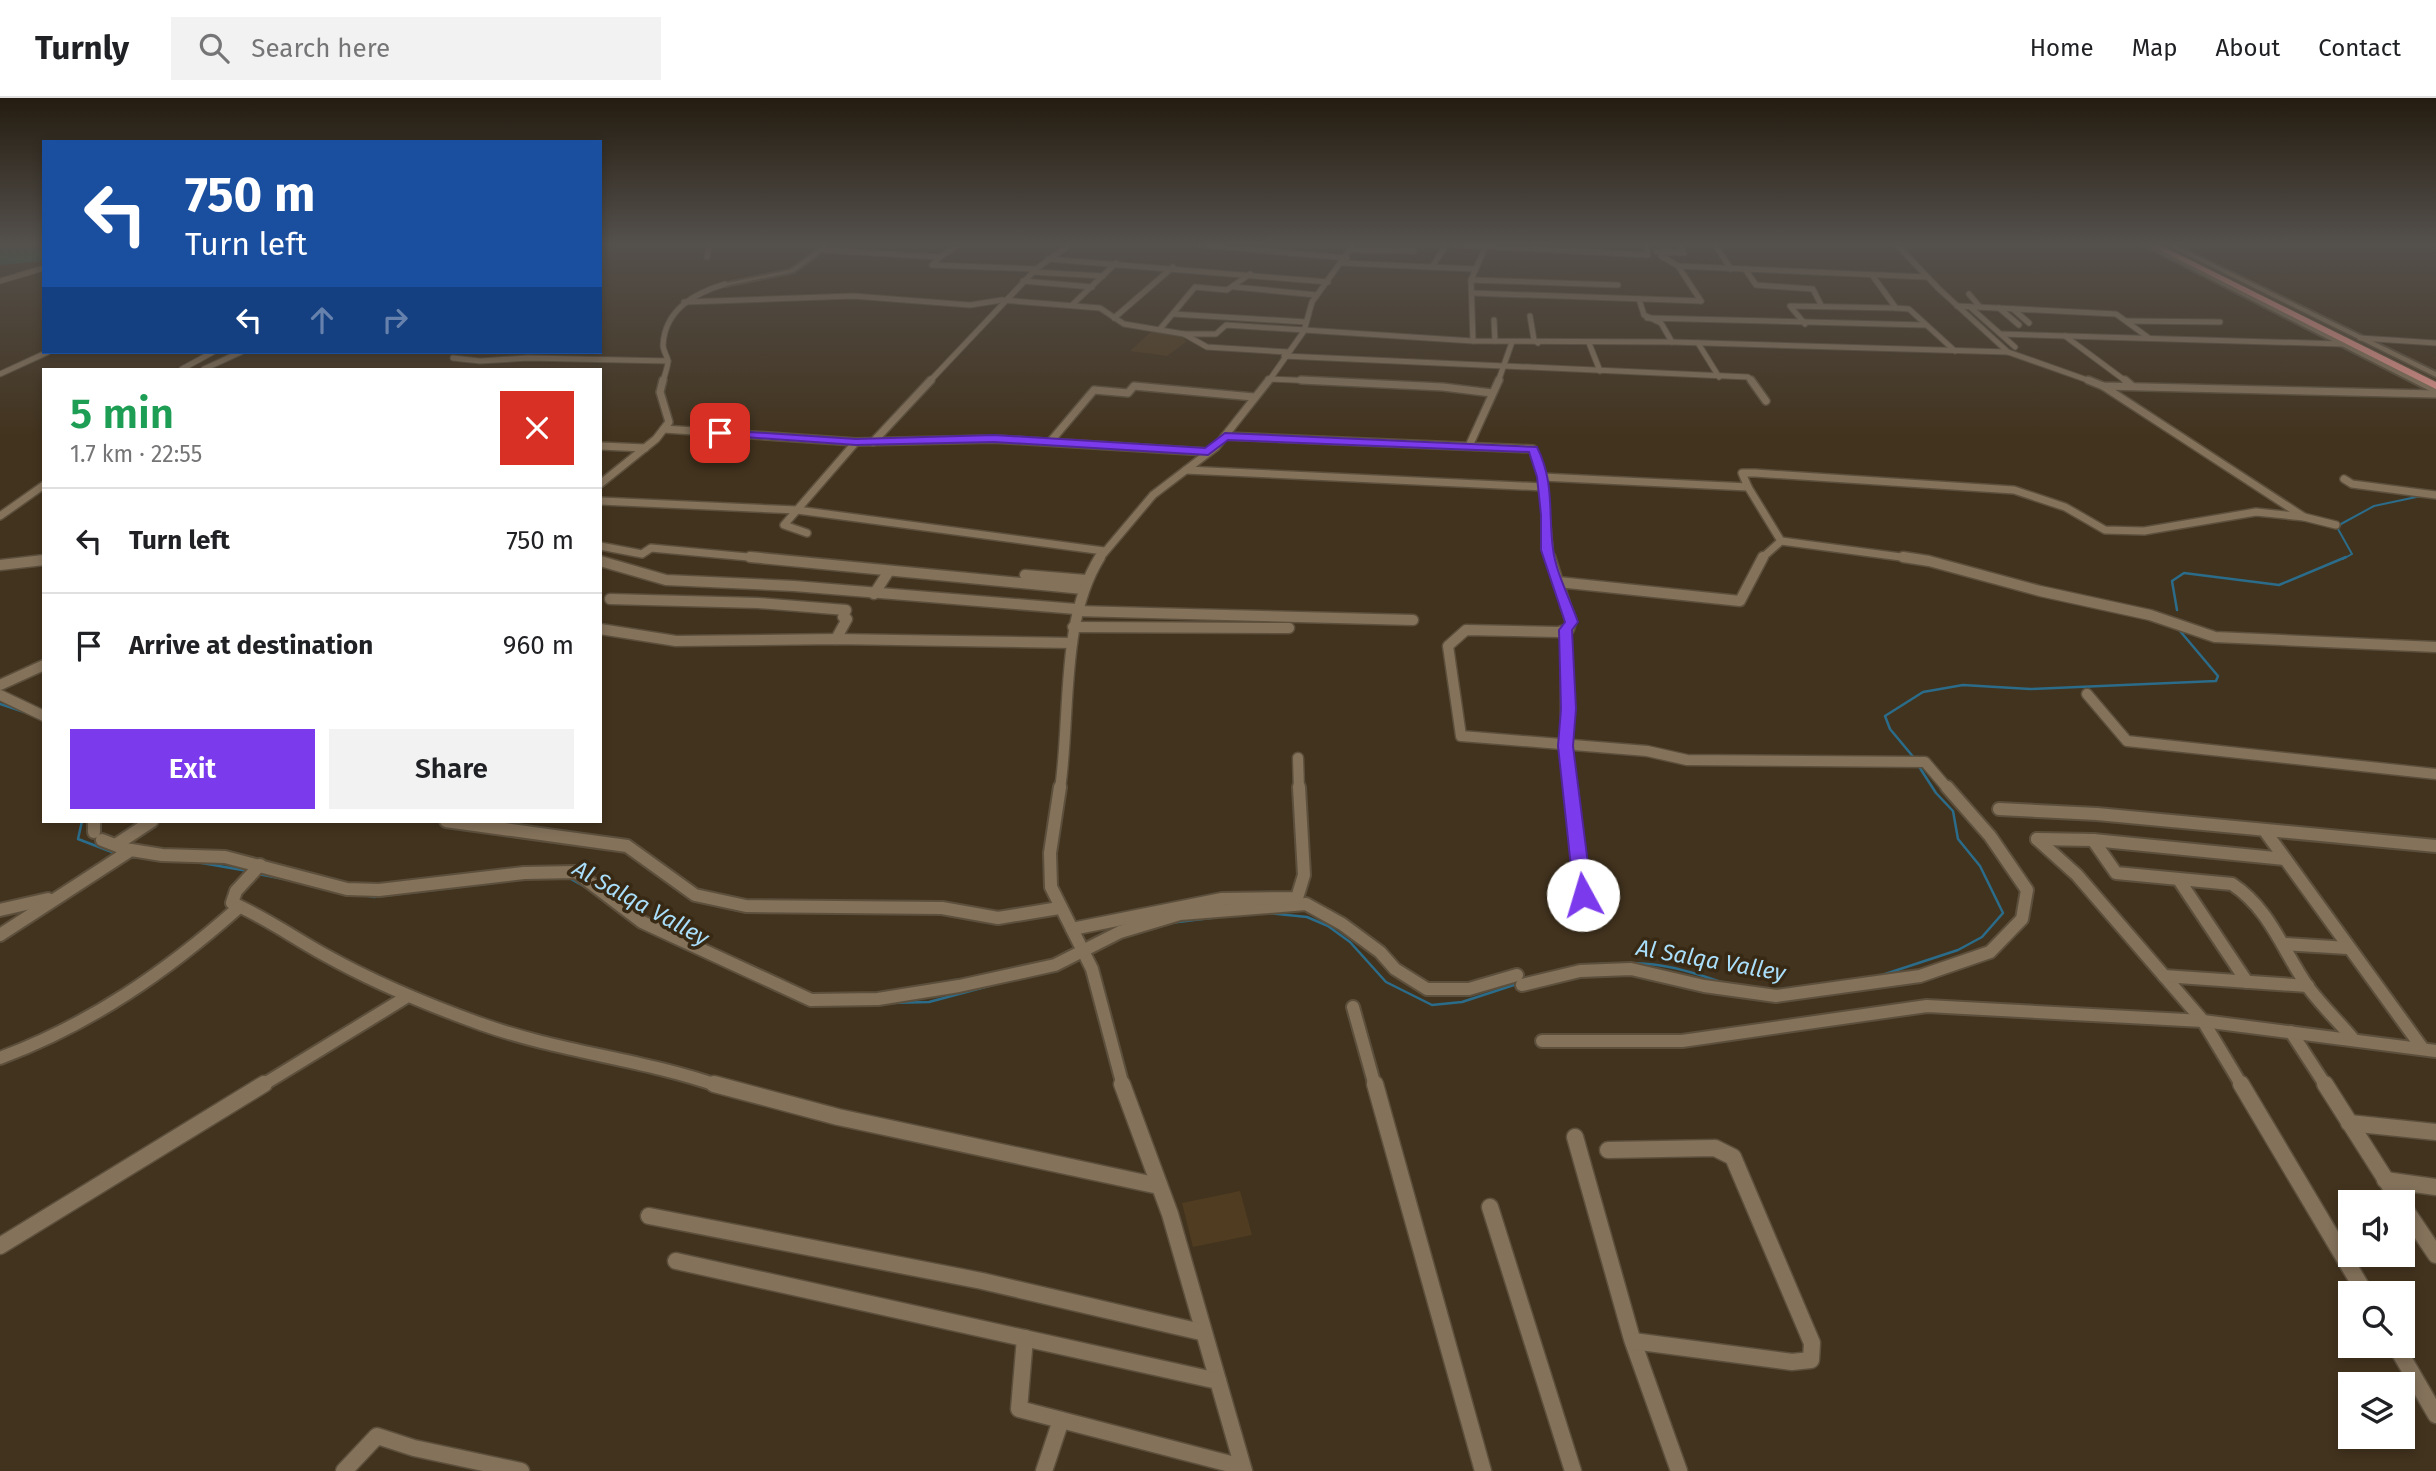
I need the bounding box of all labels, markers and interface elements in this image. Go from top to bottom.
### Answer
search box [171,17,661,80]
text: Turnly [35,28,129,68]
icon: search [195,29,233,67]
text: Search here [251,33,390,64]
text: Home [2030,34,2094,62]
text: Map [2132,34,2178,62]
text: About [2216,34,2280,62]
text: Contact [2318,34,2401,62]
text: 750 m [185,165,315,224]
icon: left [70,168,161,259]
text: Turn left [185,225,307,263]
icon: left [230,301,268,339]
icon: ahead [303,301,341,339]
icon: right [376,301,414,339]
text: 5 min [70,389,174,439]
button: close [500,391,574,465]
pin [690,403,750,463]
icon: arrive [701,414,739,452]
text: 1.7 km · 22:55 [70,440,202,468]
icon: left [70,522,108,560]
text: Turn left [129,525,230,556]
text: 750 m [506,525,574,556]
icon: arrive [70,627,108,665]
text: Arrive at destination [129,630,373,661]
text: 960 m [503,630,574,661]
button: Exit [70,729,315,809]
button: Share [329,729,574,809]
water label: Al Salqa Valley [567,854,715,952]
position arrow [1546,858,1620,932]
water label: Al Salqa Valley [1633,933,1789,987]
map controls [2338,1190,2415,1449]
button: sound [2338,1190,2415,1267]
button: search [2338,1281,2415,1358]
button: layers [2338,1372,2415,1449]

